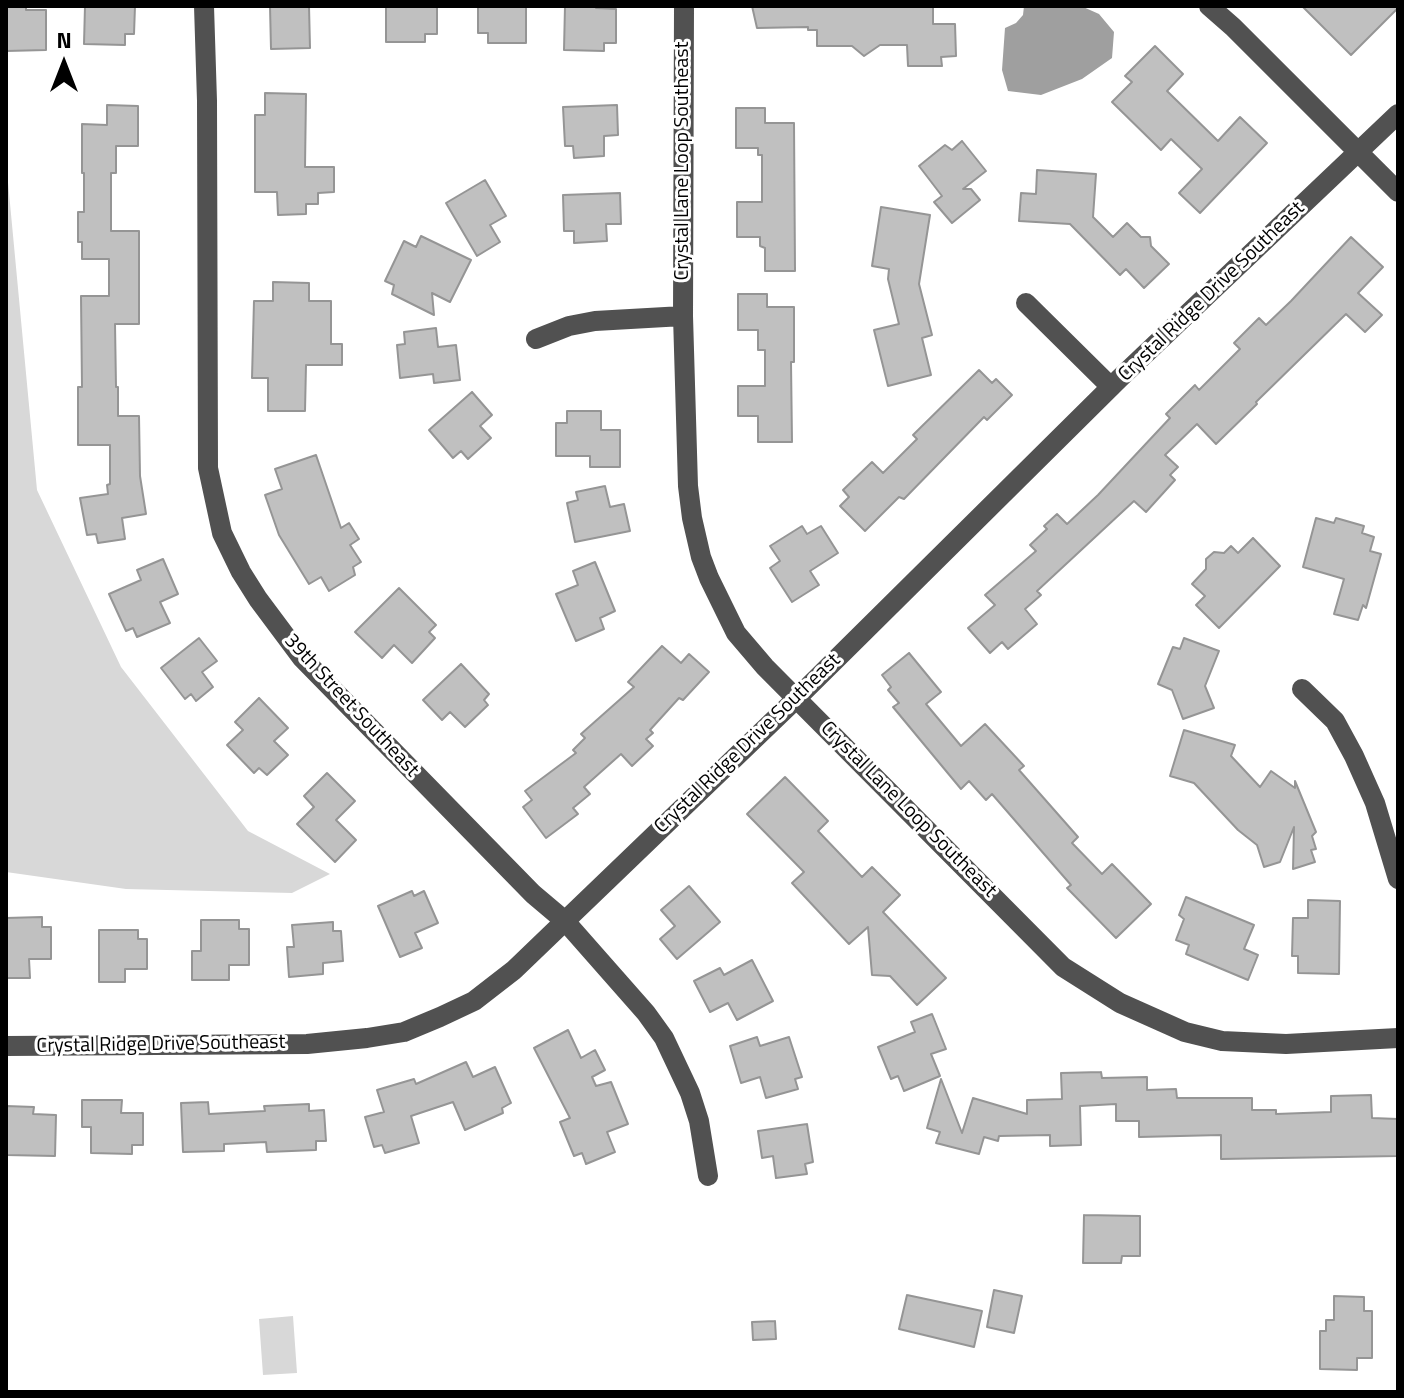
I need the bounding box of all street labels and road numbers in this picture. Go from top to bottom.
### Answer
street label: Crystal Lane Loop Southeast [671,41,695,281]
street label: Crystal Ridge Drive Southeast [1114,197,1310,387]
street label: 39th Street Southeast [279,630,423,782]
street label: Crystal Ridge Drive Southeast [650,649,846,839]
street label: Crystal Lane Loop Southeast [815,717,1001,903]
street label: Crystal Ridge Drive Southeast [36,1031,286,1059]

